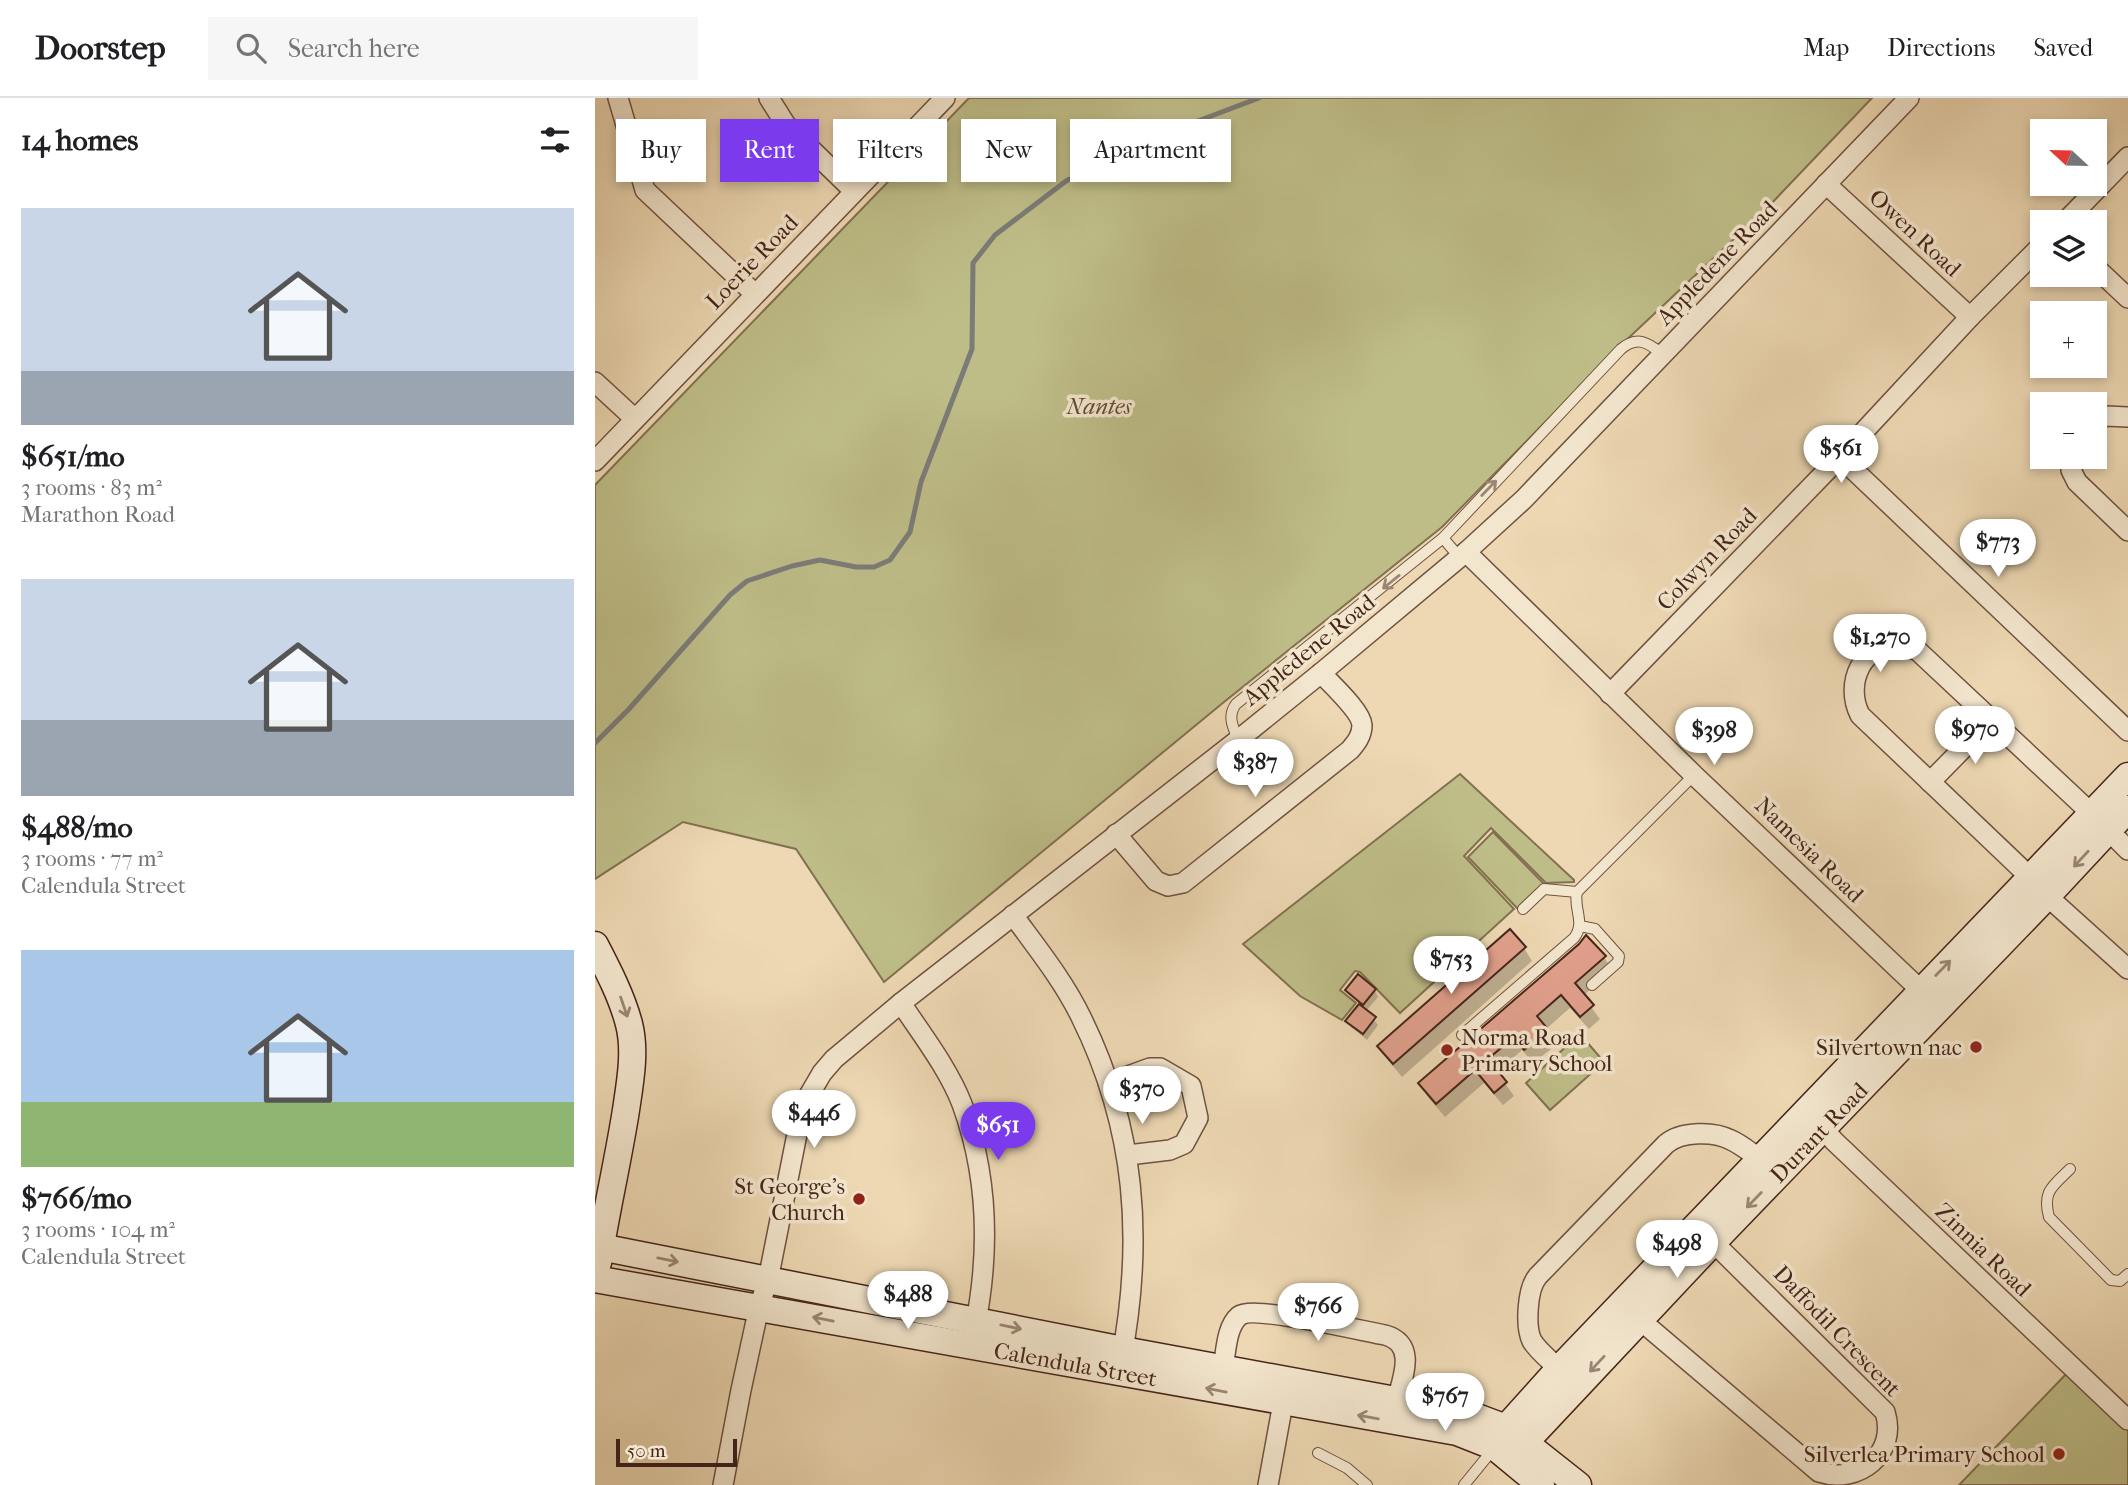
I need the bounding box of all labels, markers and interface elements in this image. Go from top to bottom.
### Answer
search box [208,17,698,80]
text: Doorstep [35,29,166,68]
icon: search [232,29,270,67]
text: Search here [288,33,420,64]
text: Map [1803,34,1849,62]
text: Directions [1887,34,1995,62]
text: Saved [2033,34,2093,62]
chip: Buy [616,119,706,182]
chip: Rent [720,119,819,182]
chip: Filters [833,119,947,182]
chip: New [961,119,1056,182]
chip: Apartment [1070,119,1231,182]
north arrow [2030,119,2107,196]
map controls [2030,119,2107,469]
icon: filters [536,121,574,159]
text: 14 homes [21,123,138,158]
street label: Owen Road [1863,184,1967,283]
street label: Appledene Road [1650,195,1783,331]
street label: Loerie Road [700,209,804,315]
button: layers [2030,210,2107,287]
icon: home [235,253,361,379]
button: + [2030,301,2107,378]
button: − [2030,392,2107,469]
park label: Nantes [1066,393,1132,420]
pin: $561 [1800,426,1882,485]
text: $561 [1819,434,1863,461]
text: $651/mo [21,439,125,474]
text: 3 rooms · 83 m² [21,474,162,501]
one-way arrow [1480,479,1497,496]
text: Marathon Road [21,501,175,528]
street label: Colwyn Road [1651,502,1763,616]
pin: $773 [1957,519,2039,579]
text: $773 [1976,528,2020,555]
one-way arrow [1382,574,1400,590]
street label: Appledene Road [1237,588,1381,712]
pin: $1,270 [1823,614,1937,674]
text: $1,270 [1849,623,1911,650]
icon: home [235,624,361,750]
pin: $970 [1934,706,2016,766]
pin: $398 [1673,708,1755,767]
text: $970 [1951,715,1999,742]
text: $398 [1691,716,1737,743]
pin: $387 [1214,740,1296,799]
text: $387 [1233,748,1277,775]
street label: Namesia Road [1749,792,1869,909]
text: $488/mo [21,810,133,845]
text: 3 rooms · 77 m² [21,845,163,872]
one-way arrow [2073,850,2090,867]
text: Calendula Street [21,872,186,899]
pin: $753 [1410,936,1492,996]
text: $753 [1429,945,1473,972]
one-way arrow [1934,960,1951,977]
icon: home [235,995,361,1121]
one-way arrow [618,996,631,1018]
place label: Norma Road Primary School [1461,1024,1613,1077]
place label: Silvertown nac [1816,1034,1962,1061]
marker: Silvertown nac [1968,1039,1984,1055]
marker: Norma Road Primary School [1439,1042,1455,1058]
pin: $370 [1101,1066,1183,1126]
text: $370 [1119,1075,1165,1102]
street label: Durant Road [1764,1076,1873,1188]
pin: $446 [773,1090,855,1150]
text: $446 [788,1099,840,1126]
pin: $651 [957,1102,1039,1162]
text: $651 [976,1111,1020,1138]
place label: St George's Church [734,1173,845,1226]
text: $766/mo [21,1181,132,1216]
marker: St George's Church [851,1191,867,1207]
one-way arrow [1746,1191,1763,1208]
street label: Zinnia Road [1930,1198,2037,1303]
text: 3 rooms · 104 m² [21,1216,175,1243]
pin: $498 [1636,1220,1718,1280]
text: $498 [1652,1229,1702,1256]
text: Calendula Street [21,1243,186,1270]
one-way arrow [656,1254,679,1268]
street label: Daffodil Crescent [1768,1260,1906,1402]
pin: $488 [867,1272,949,1331]
text: $488 [883,1280,933,1307]
pin: $766 [1277,1284,1359,1343]
text: $766 [1294,1292,1342,1319]
one-way arrow [812,1312,835,1325]
one-way arrow [999,1320,1022,1334]
street label: Calendula Street [992,1337,1159,1392]
one-way arrow [1589,1355,1606,1372]
pin: $767 [1404,1374,1486,1433]
text: $767 [1421,1382,1469,1409]
one-way arrow [1205,1383,1228,1396]
one-way arrow [1357,1410,1380,1423]
scale bar [616,1436,737,1468]
text: 50 m [627,1440,666,1462]
place label: Silverlea Primary School [1804,1441,2046,1468]
marker: Silverlea Primary School [2051,1446,2067,1462]

